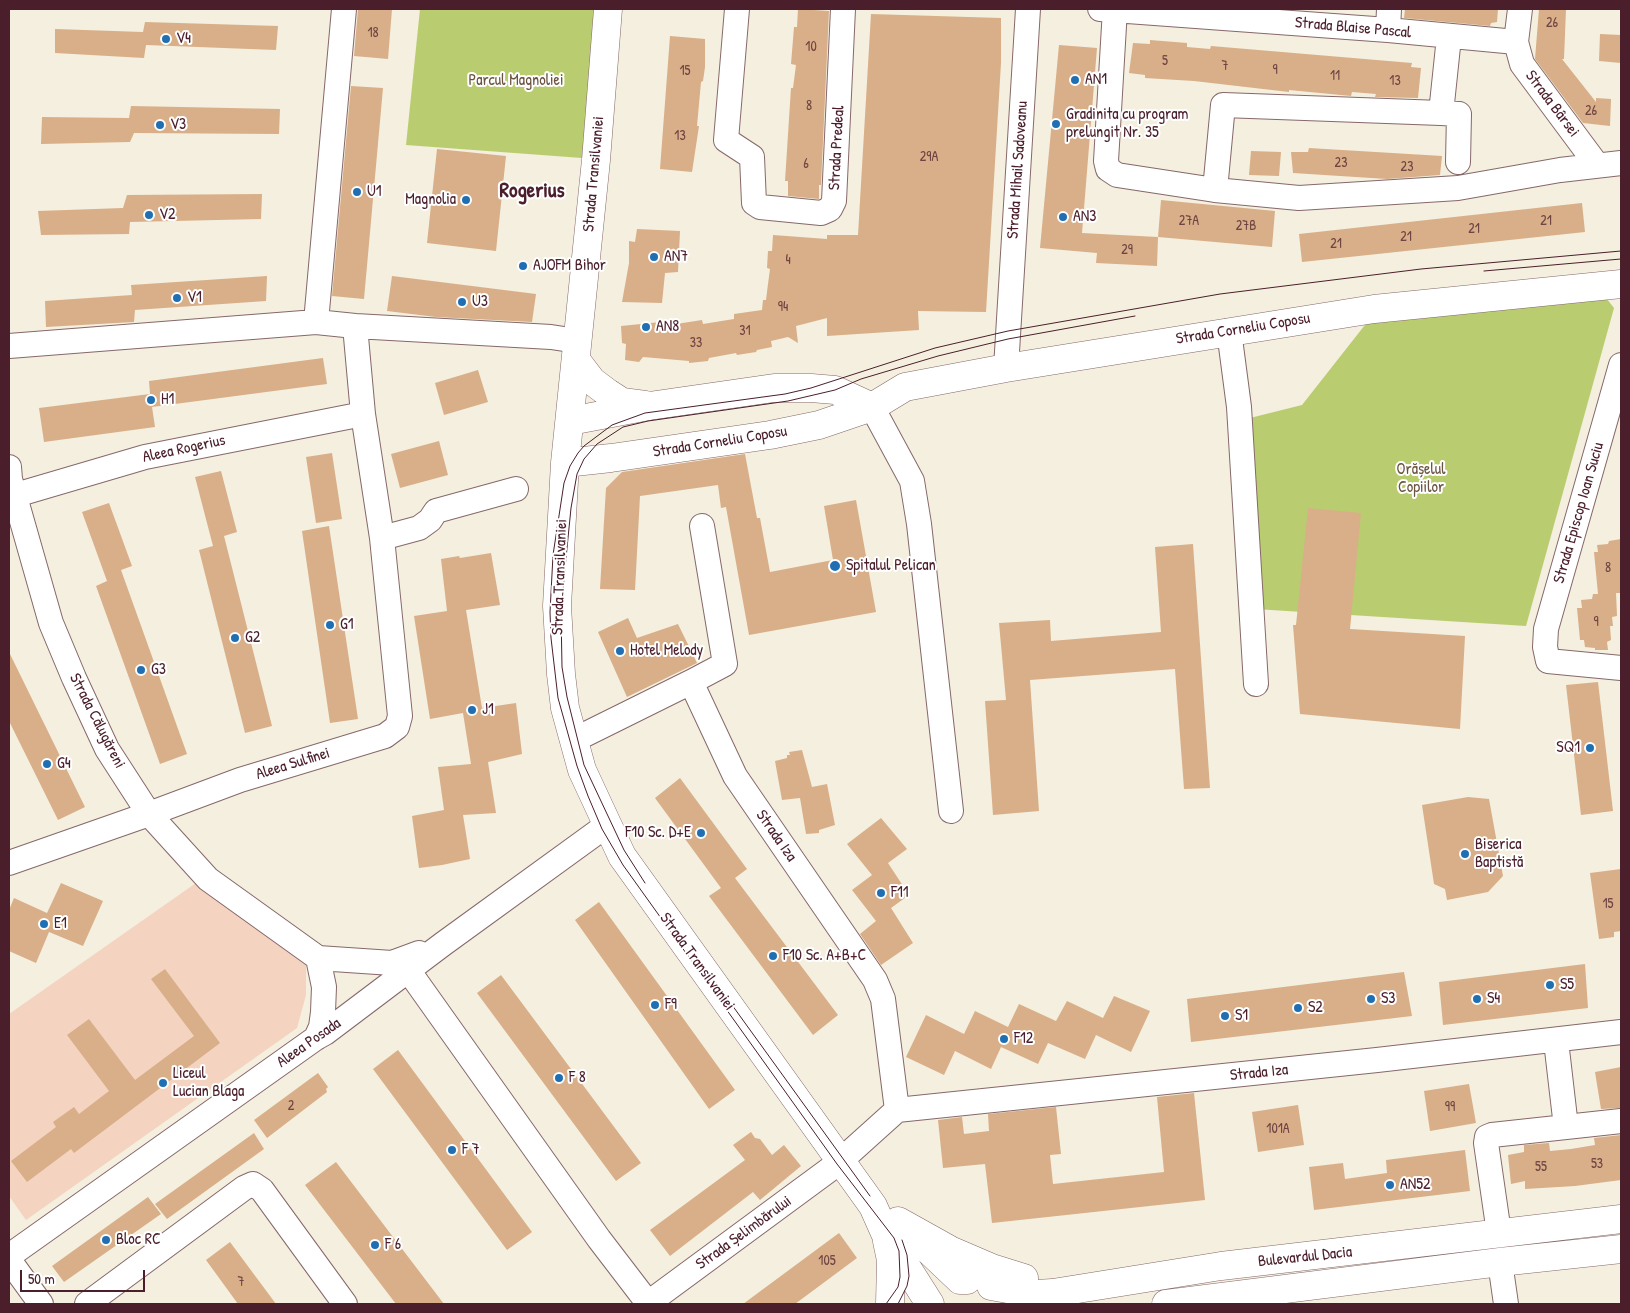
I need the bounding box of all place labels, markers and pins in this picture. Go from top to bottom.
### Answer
place label: V4 [176,29,191,49]
marker: V4 [160,33,172,45]
place label: AN1 [1085,70,1107,90]
marker: AN1 [1069,74,1081,86]
place label: Gradinita cu program prelungit Nr. 35 [1066,105,1188,143]
place label: V3 [170,115,186,135]
marker: Gradinita cu program prelungit Nr. 35 [1050,118,1062,130]
marker: V3 [154,119,166,131]
place label: U1 [367,182,382,202]
marker: U1 [351,186,363,198]
place label: Magnolia [405,190,456,210]
marker: Magnolia [460,194,472,206]
place label: V2 [159,205,175,225]
place label: AN3 [1073,207,1096,227]
marker: V2 [143,209,155,221]
marker: AN3 [1057,211,1069,223]
place label: AN7 [664,247,688,267]
marker: AN7 [648,251,660,263]
place label: AJOFM Bihor [533,256,606,276]
marker: AJOFM Bihor [517,260,529,272]
place label: V1 [187,288,202,308]
marker: V1 [171,292,183,304]
place label: U3 [472,292,488,312]
marker: U3 [456,296,468,308]
place label: AN8 [656,317,679,337]
marker: AN8 [640,321,652,333]
place label: H1 [161,390,174,410]
marker: H1 [145,394,157,406]
place label: Spitalul Pelican [846,556,936,576]
marker: Spitalul Pelican [828,559,842,573]
place label: G1 [340,615,353,635]
marker: G1 [324,619,336,631]
place label: G2 [245,628,260,648]
marker: G2 [229,632,241,644]
place label: Hotel Melody [630,641,703,661]
marker: Hotel Melody [614,645,626,657]
place label: G3 [151,660,166,680]
marker: G3 [135,664,147,676]
place label: J1 [482,700,494,720]
marker: J1 [466,704,478,716]
place label: SQ1 [1556,738,1580,758]
marker: SQ1 [1584,742,1596,754]
place label: G4 [57,754,71,774]
marker: G4 [41,758,53,770]
place label: F10 Sc. D+E [625,823,691,843]
marker: F10 Sc. D+E [695,827,707,839]
place label: Biserica Baptistă [1475,835,1523,873]
marker: Biserica Baptistă [1459,848,1471,860]
place label: F11 [891,883,909,903]
marker: F11 [875,887,887,899]
place label: E1 [54,914,67,934]
marker: E1 [38,918,50,930]
place label: F10 Sc. A+B+C [783,946,866,966]
marker: F10 Sc. A+B+C [767,950,779,962]
place label: S5 [1560,975,1574,995]
marker: S5 [1544,979,1556,991]
place label: S3 [1381,989,1396,1009]
place label: S4 [1487,989,1500,1009]
marker: S3 [1365,993,1377,1005]
marker: S4 [1471,993,1483,1005]
place label: F9 [665,995,677,1015]
place label: S2 [1308,998,1323,1018]
marker: F9 [649,999,661,1011]
marker: S2 [1292,1002,1304,1014]
place label: S1 [1235,1006,1248,1026]
marker: S1 [1219,1010,1231,1022]
place label: F12 [1014,1029,1033,1049]
marker: F12 [998,1033,1010,1045]
place label: Liceul Lucian Blaga [173,1064,244,1102]
place label: F 8 [569,1068,586,1088]
marker: F 8 [553,1072,565,1084]
marker: Liceul Lucian Blaga [157,1077,169,1089]
place label: F 7 [462,1140,480,1160]
marker: F 7 [446,1144,458,1156]
place label: AN52 [1400,1175,1431,1195]
marker: AN52 [1384,1179,1396,1191]
place label: Bloc RC [116,1230,161,1250]
marker: Bloc RC [100,1234,112,1246]
place label: F 6 [385,1235,401,1255]
marker: F 6 [369,1239,381,1251]

